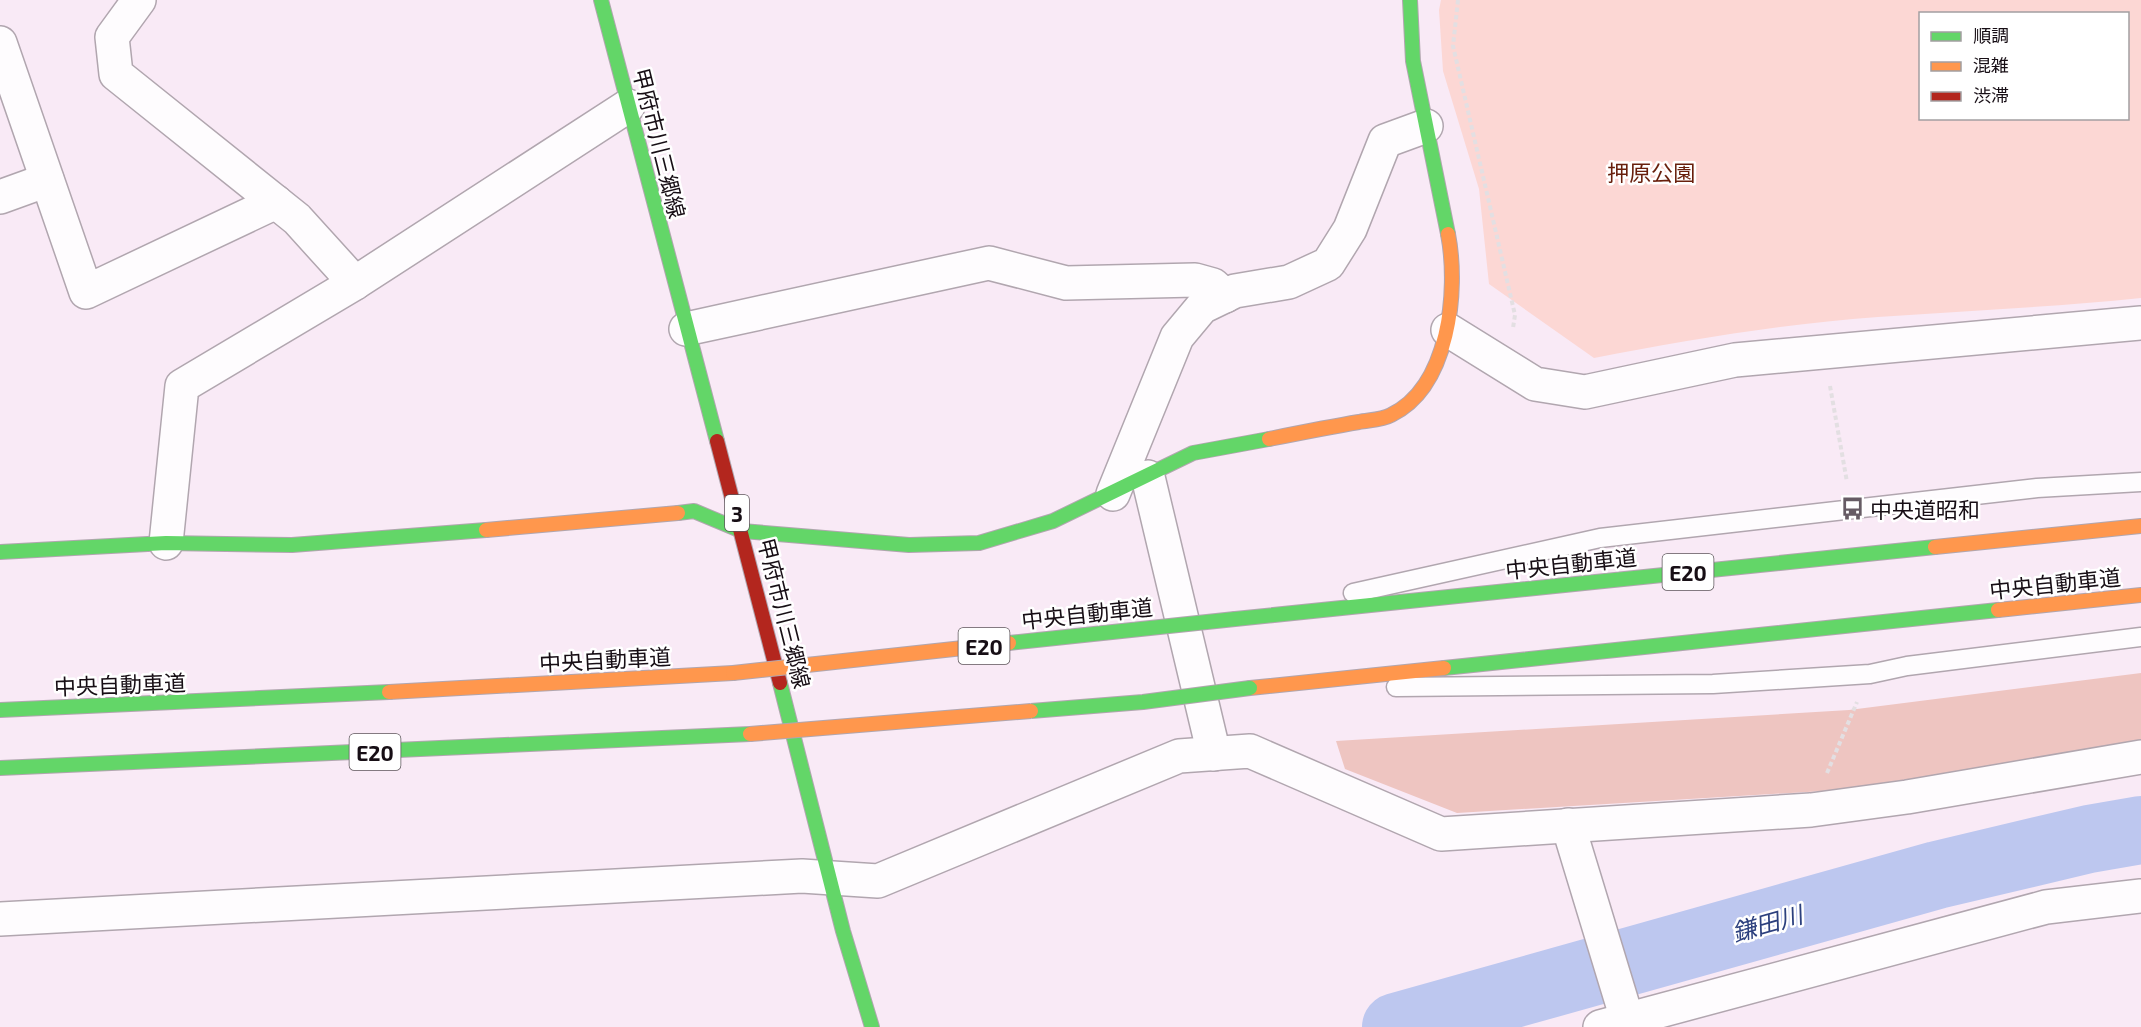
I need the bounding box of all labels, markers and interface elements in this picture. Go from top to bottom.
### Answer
legend [1919,12,2129,120]
text: 順調 [1973,24,2009,46]
text: 混雑 [1973,54,2009,76]
street label: 甲府市川三郷線 [629,65,691,221]
text: 渋滞 [1973,84,2009,106]
park label: 押原公園 [1607,159,1695,185]
road number: 3 [725,495,749,531]
bus stop icon: 中央道昭和 [1839,496,1865,522]
place label: 中央道昭和 [1870,496,1980,522]
street label: 甲府市川三郷線 [754,535,816,691]
street label: 中央自動車道 [1504,543,1638,583]
road number: E20 [1662,554,1714,590]
street label: 中央自動車道 [1988,563,2122,603]
street label: 中央自動車道 [1020,593,1154,633]
road number: E20 [958,628,1010,664]
street label: 中央自動車道 [538,643,672,675]
street label: 中央自動車道 [54,669,186,699]
road number: E20 [350,734,400,770]
water label: 鎌田川 [1728,898,1808,947]

